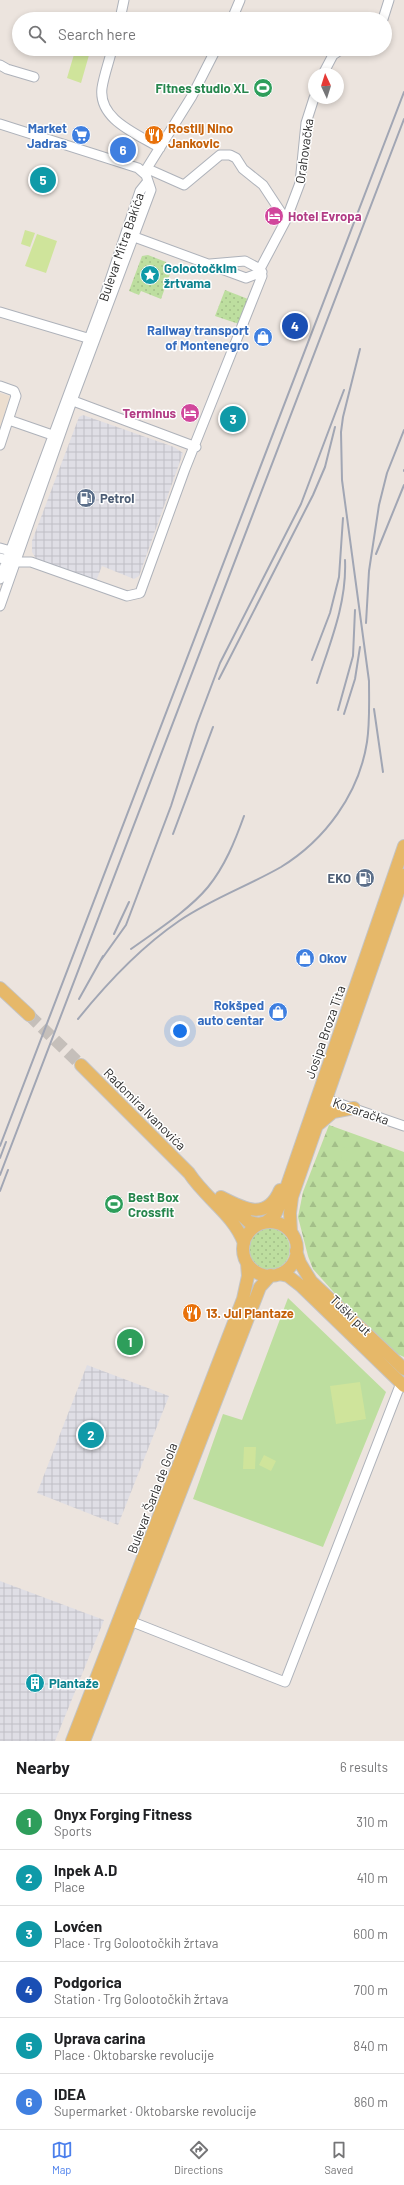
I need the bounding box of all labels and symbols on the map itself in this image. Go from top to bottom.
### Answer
north arrow [308,68,344,104]
sports icon: Fitnes studio XL [252,77,274,99]
place label: Fitnes studio XL [156,80,250,96]
street label: Orahovačka [292,117,316,185]
place label: Market Jadras [27,120,67,151]
place label: Rostilj Nino Jankovic [168,120,233,151]
supermarket icon: Market Jadras [70,124,92,146]
restaurant icon: Rostilj Nino Jankovic [143,124,165,146]
pin: 6 [110,135,136,165]
pin: 5 [30,165,56,195]
street label: Bulevar Mitra Bakića [95,191,147,303]
hotel icon: Hotel Evropa [263,205,285,227]
place label: Hotel Evropa [288,208,362,224]
place label: Golootočkim žrtvama [164,260,237,291]
place icon: Golootočkim žrtvama [139,264,161,286]
pin: 4 [282,311,308,341]
place label: Railway transport of Montenegro [147,322,249,353]
shop icon: Railway transport of Montenegro [252,326,274,348]
hotel icon: Terminus [179,402,201,424]
pin: 3 [220,404,246,434]
place label: Terminus [123,405,176,421]
fuel station icon: Petrol [75,487,97,509]
place label: Petrol [100,490,135,506]
fuel station icon: EKO [354,867,376,889]
place label: EKO [328,870,351,886]
shop icon: Okov [294,947,316,969]
place label: Okov [319,950,347,966]
street label: Josipa Broza Tita [302,983,348,1081]
place label: Rokšped auto centar [197,997,264,1028]
shop icon: Rokšped auto centar [267,1001,289,1023]
your location [170,1021,190,1041]
street label: Radomira Ivanovića [101,1065,189,1153]
street label: Kozaračka [331,1094,391,1128]
place label: Best Box Crossfit [128,1189,179,1220]
sports icon: Best Box Crossfit [103,1193,125,1215]
street label: Tuški put [327,1291,375,1339]
restaurant icon: 13. Jul Plantaze [181,1302,203,1324]
place label: 13. Jul Plantaze [206,1305,294,1321]
pin: 1 [117,1327,143,1357]
pin: 2 [78,1420,104,1450]
street label: Bulevar Šarla de Gola [124,1440,180,1556]
building icon: Plantaže [24,1672,46,1694]
place label: Plantaže [49,1675,99,1691]

